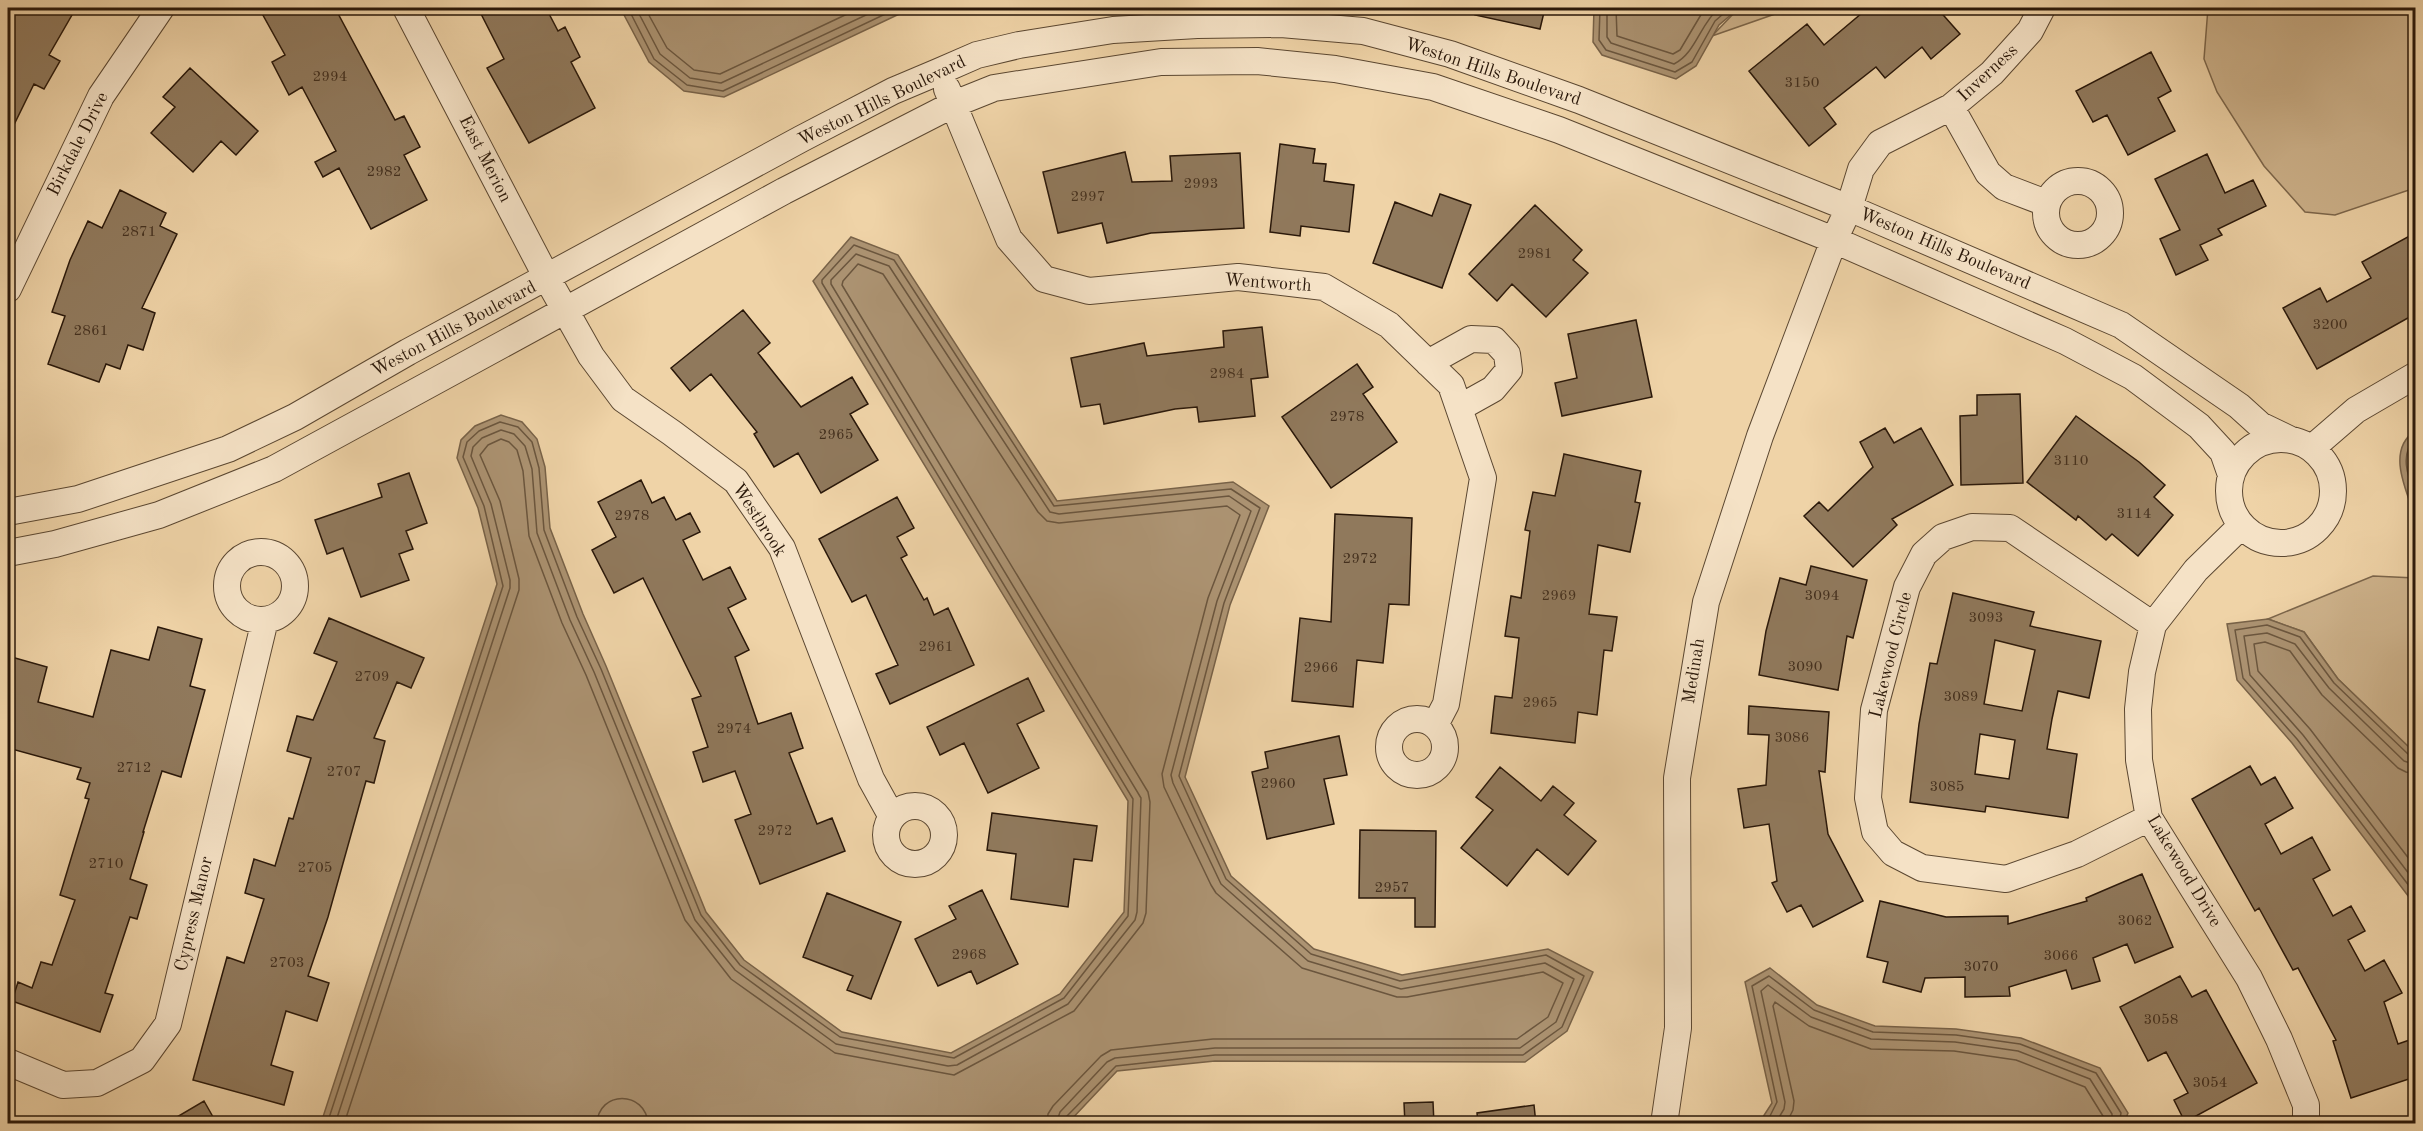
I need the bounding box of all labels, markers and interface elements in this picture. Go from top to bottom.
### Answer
street label: Weston Hills Boulevard [1403,35,1583,109]
street label: Inverness [1955,41,2022,105]
street label: Weston Hills Boulevard [795,53,969,149]
house number: 2994 [313,70,347,85]
house number: 3150 [1785,76,1819,91]
street label: Birkdale Drive [44,89,112,199]
street label: East Merion [455,113,515,206]
house number: 2982 [367,165,401,180]
house number: 2993 [1184,177,1218,192]
house number: 2997 [1071,190,1105,205]
street label: Weston Hills Boulevard [1857,205,2033,293]
house number: 2871 [122,225,156,240]
house number: 2981 [1518,247,1552,262]
street label: Wentworth [1224,271,1312,295]
street label: Weston Hills Boulevard [369,278,539,380]
house number: 3200 [2313,318,2347,333]
house number: 2861 [74,324,108,339]
house number: 2984 [1210,367,1244,382]
house number: 2978 [1330,410,1364,425]
house number: 2965 [819,428,853,443]
house number: 3110 [2054,454,2088,469]
street label: Westbrook [729,480,789,560]
house number: 3114 [2117,507,2151,522]
house number: 2978 [615,509,649,524]
house number: 2972 [1343,552,1377,567]
house number: 2969 [1542,589,1576,604]
house number: 3094 [1805,589,1839,604]
street label: Lakewood Circle [1867,590,1915,720]
house number: 3093 [1969,611,2003,626]
street label: Medinah [1680,637,1708,705]
house number: 2961 [919,640,953,655]
house number: 3090 [1788,660,1822,675]
house number: 2966 [1304,661,1338,676]
house number: 2709 [355,670,389,685]
house number: 3089 [1944,690,1978,705]
house number: 2965 [1523,696,1557,711]
house number: 2974 [717,722,751,737]
house number: 3086 [1775,731,1809,746]
house number: 2712 [117,761,151,776]
house number: 2707 [327,765,361,780]
house number: 2960 [1261,777,1295,792]
house number: 3085 [1930,780,1964,795]
street label: Lakewood Drive [2144,812,2224,930]
house number: 2972 [758,824,792,839]
street label: Cypress Manor [172,854,216,973]
house number: 2710 [89,857,123,872]
house number: 2705 [298,861,332,876]
house number: 2957 [1375,881,1409,896]
house number: 3062 [2118,914,2152,929]
house number: 2968 [952,948,986,963]
house number: 3066 [2044,949,2078,964]
house number: 2703 [270,956,304,971]
house number: 3070 [1964,960,1998,975]
house number: 3058 [2144,1013,2178,1028]
house number: 3054 [2193,1076,2227,1091]

